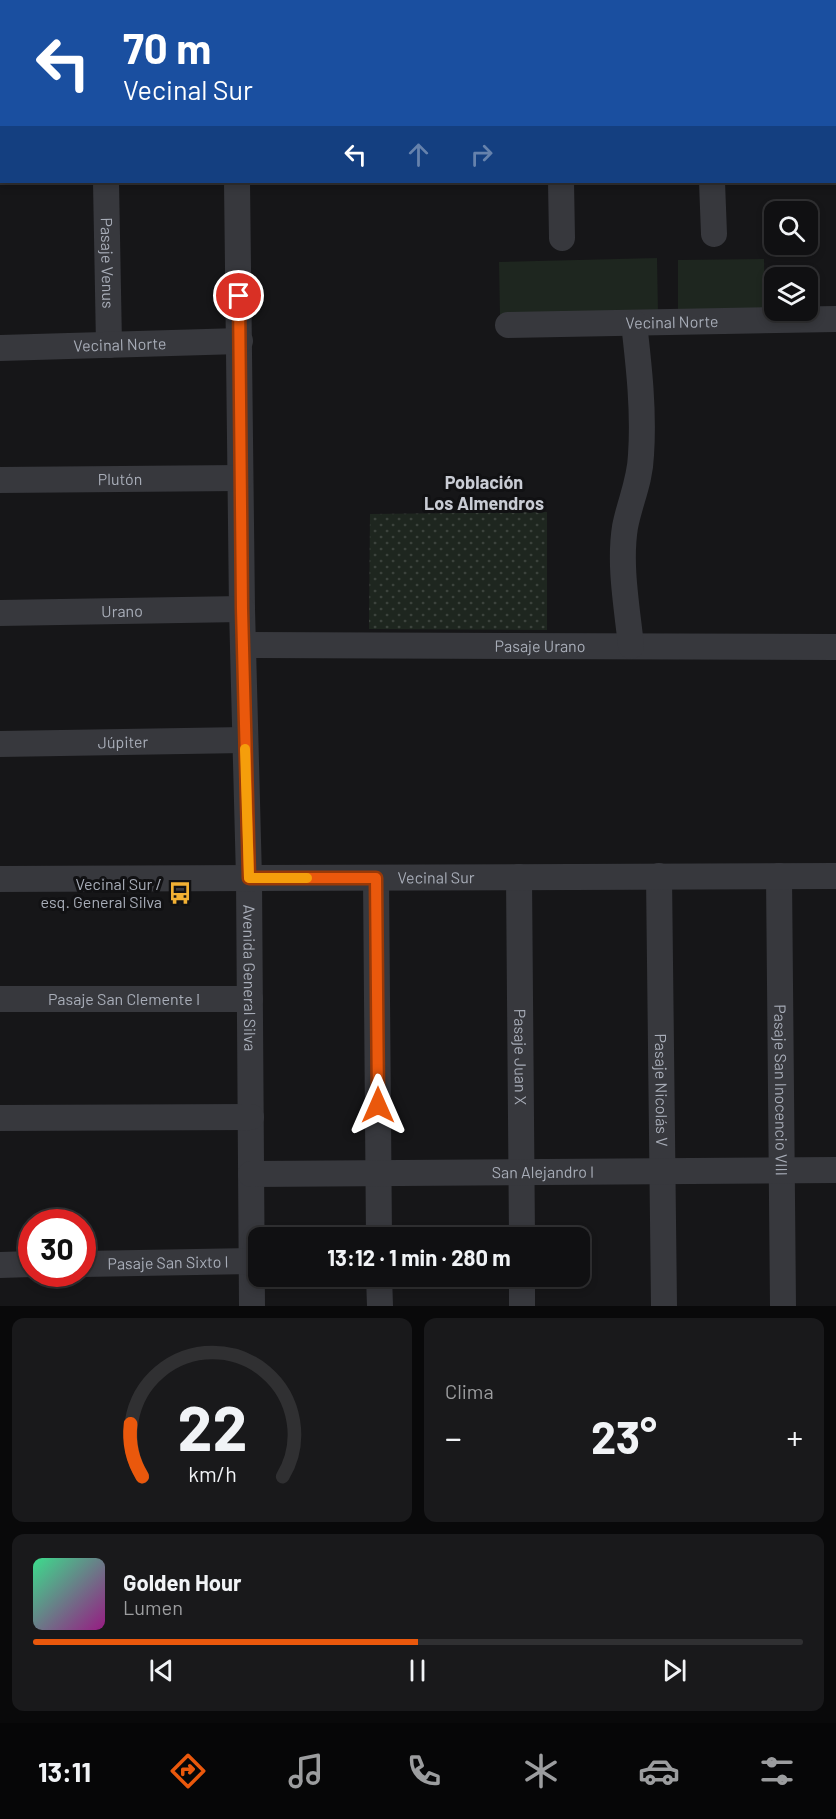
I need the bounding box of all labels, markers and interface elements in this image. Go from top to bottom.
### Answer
text: 70 m [123,22,211,72]
icon: left [24,24,102,102]
text: Vecinal Sur [123,73,253,105]
icon: left [339,138,372,171]
icon: ahead [402,138,435,171]
icon: right [465,138,498,171]
map controls [764,201,818,321]
button: search [764,201,818,255]
street label: Pasaje Venus [98,217,118,309]
button: layers [764,267,818,321]
pin [213,270,264,321]
icon: arrive [222,279,255,312]
street label: Vecinal Norte [625,311,719,332]
street label: Vecinal Norte [73,333,167,355]
street label: Plutón [98,469,142,488]
district label: Población Los Almendros [424,471,544,514]
street label: Urano [101,601,143,620]
street label: Pasaje Urano [495,636,585,655]
street label: Júpiter [97,732,149,751]
street label: Vecinal Sur [397,867,475,887]
place label: Vecinal Sur / esq. General Silva [41,874,162,911]
bus stop icon: Vecinal Sur / esq. General Silva [167,880,193,906]
street label: Avenida General Silva [240,904,260,1051]
street label: Pasaje San Clemente I [48,989,200,1008]
street label: Pasaje San Inocencio VIII [771,1004,792,1176]
street label: Pasaje Juan X [511,1009,531,1105]
street label: Pasaje Nicolás V [652,1033,672,1147]
position arrow [346,1073,410,1137]
street label: San Alejandro I [492,1162,594,1181]
speed limit sign: 30 [18,1209,96,1287]
text: 13:12 · 1 min · 280 m [327,1244,511,1270]
street label: Pasaje San Sixto I [107,1251,229,1273]
text: Clima [445,1379,494,1403]
text: 22 [177,1389,247,1463]
text: 23° [591,1409,657,1463]
text: − [445,1417,462,1457]
text: + [786,1417,803,1457]
text: km/h [188,1461,236,1486]
text: Golden Hour [123,1569,241,1595]
text: Lumen [123,1595,183,1619]
icon: previous [145,1654,178,1687]
icon: pause [401,1654,434,1687]
icon: next [658,1654,691,1687]
icon: directions [167,1750,209,1792]
icon: music [285,1750,327,1792]
icon: phone [403,1750,445,1792]
icon: climate [520,1750,562,1792]
icon: car [638,1750,680,1792]
icon: filters [756,1750,798,1792]
text: 13:11 [38,1755,91,1787]

